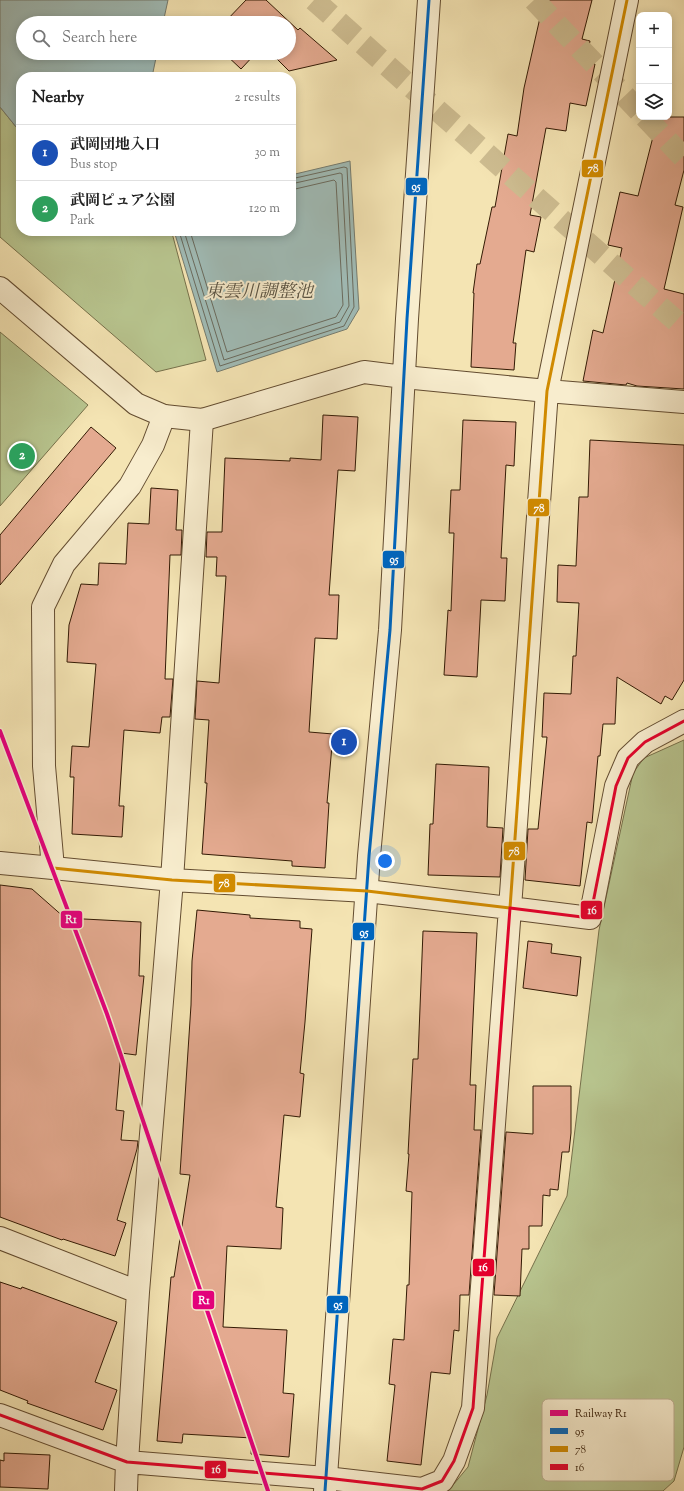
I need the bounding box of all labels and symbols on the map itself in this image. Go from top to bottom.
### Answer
line badge: 78 [581,159,604,178]
text: 78 [587,161,599,177]
line badge: 95 [405,177,428,196]
text: 95 [411,179,421,195]
water label: 東雲川調整池 [205,280,315,306]
pin: 2 [9,441,35,471]
line badge: 78 [527,498,550,517]
text: 78 [533,501,545,517]
line badge: 95 [382,550,405,569]
text: 95 [389,552,399,568]
pin: 1 [331,727,357,757]
line badge: 78 [503,841,526,861]
text: 78 [508,844,520,860]
your location [375,851,395,871]
line badge: 78 [213,873,236,893]
text: 78 [218,876,230,892]
line badge: 16 [580,900,603,920]
text: 16 [586,903,597,919]
line badge: R1 [60,910,83,929]
text: R1 [64,912,77,928]
line badge: 95 [352,922,375,941]
text: 95 [359,925,369,941]
line badge: 16 [472,1258,495,1277]
text: 16 [477,1260,488,1276]
line badge: R1 [192,1290,215,1310]
text: R1 [197,1293,210,1309]
line badge: 95 [326,1295,349,1314]
text: 95 [333,1297,343,1313]
legend [542,1399,674,1481]
text: Railway R1 [575,1406,627,1422]
text: 95 [575,1424,584,1440]
text: 78 [575,1442,587,1458]
line badge: 16 [204,1460,227,1479]
text: 16 [575,1460,584,1476]
text: 16 [210,1462,221,1478]

